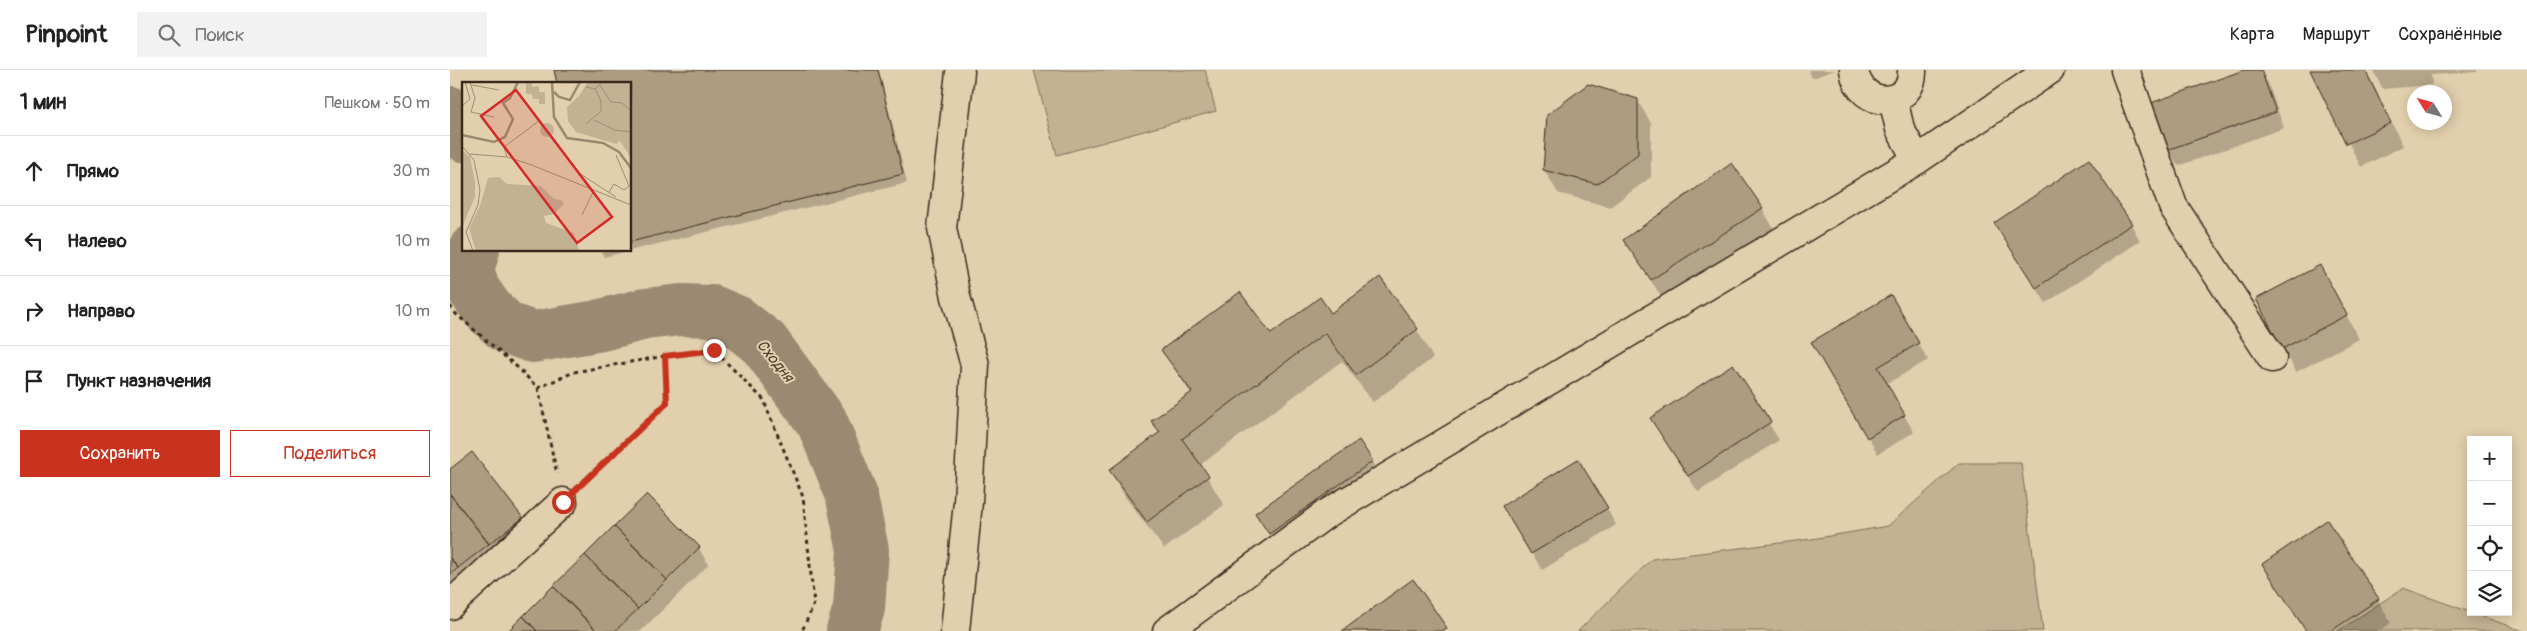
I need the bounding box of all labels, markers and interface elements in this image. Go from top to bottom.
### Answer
search box [137,12,487,57]
text: Pinpoint [25,20,107,49]
icon: search [155,21,183,49]
text: Поиск [195,23,245,47]
text: Карта [2230,23,2274,46]
text: Маршрут [2302,23,2370,46]
text: Сохранённые [2398,23,2502,46]
inset map [462,82,631,251]
north arrow [2407,85,2452,130]
text: 1 мин [20,89,66,116]
text: Пешком · 50 m [324,93,430,113]
icon: ahead [20,157,48,185]
text: Прямо [67,159,119,183]
text: 30 m [392,161,430,181]
icon: left [20,227,48,255]
text: Налево [67,229,127,253]
text: 10 m [395,231,430,251]
icon: right [20,297,48,325]
text: Направо [67,299,135,323]
text: 10 m [395,301,430,321]
water label: Сходня [752,336,799,387]
route end [703,339,726,362]
icon: arrive [20,367,48,395]
text: Пункт назначения [67,369,211,393]
button: Сохранить [20,430,220,477]
button: Поделиться [230,430,430,477]
map controls [2467,436,2512,616]
button: + [2467,436,2512,481]
button: − [2467,481,2512,526]
route start [552,491,575,514]
button: locate [2467,526,2512,571]
button: layers [2467,571,2512,616]

